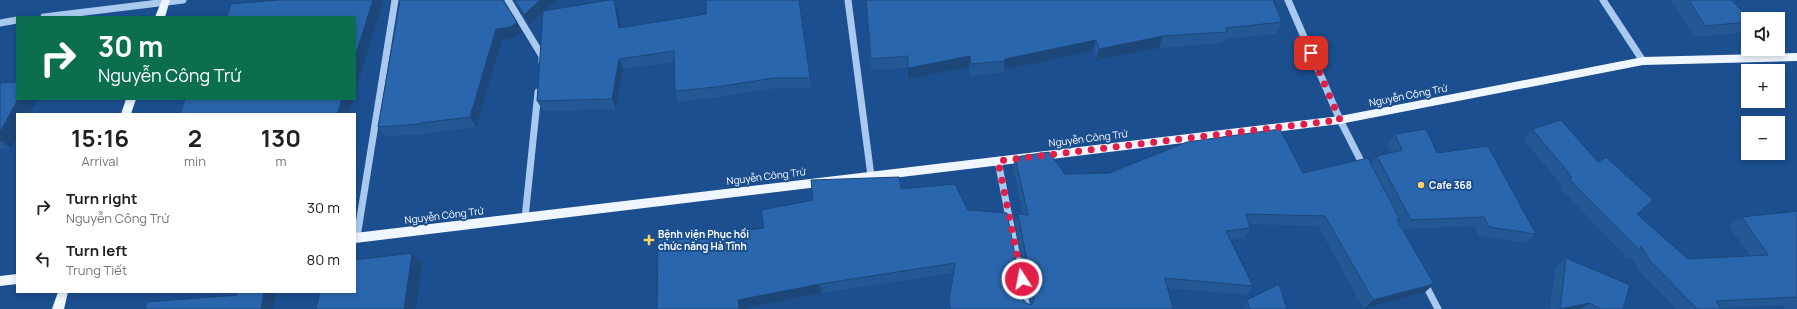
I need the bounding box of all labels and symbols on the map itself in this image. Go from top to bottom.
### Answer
pin [1294,36,1328,70]
street label: Nguyễn Công Trứ [1368,80,1449,109]
street label: Nguyễn Công Trứ [1048,126,1129,150]
street label: Nguyễn Công Trứ [726,164,807,188]
place label: Cafe 368 [1429,178,1472,192]
marker: Cafe 368 [1416,180,1426,190]
street label: Nguyễn Công Trứ [404,203,485,227]
place label: Bệnh viện Phục hồi chức năng Hà Tĩnh [658,227,749,253]
marker: Bệnh viện Phục hồi chức năng Hà Tĩnh [643,234,655,246]
position arrow [1001,258,1043,300]

